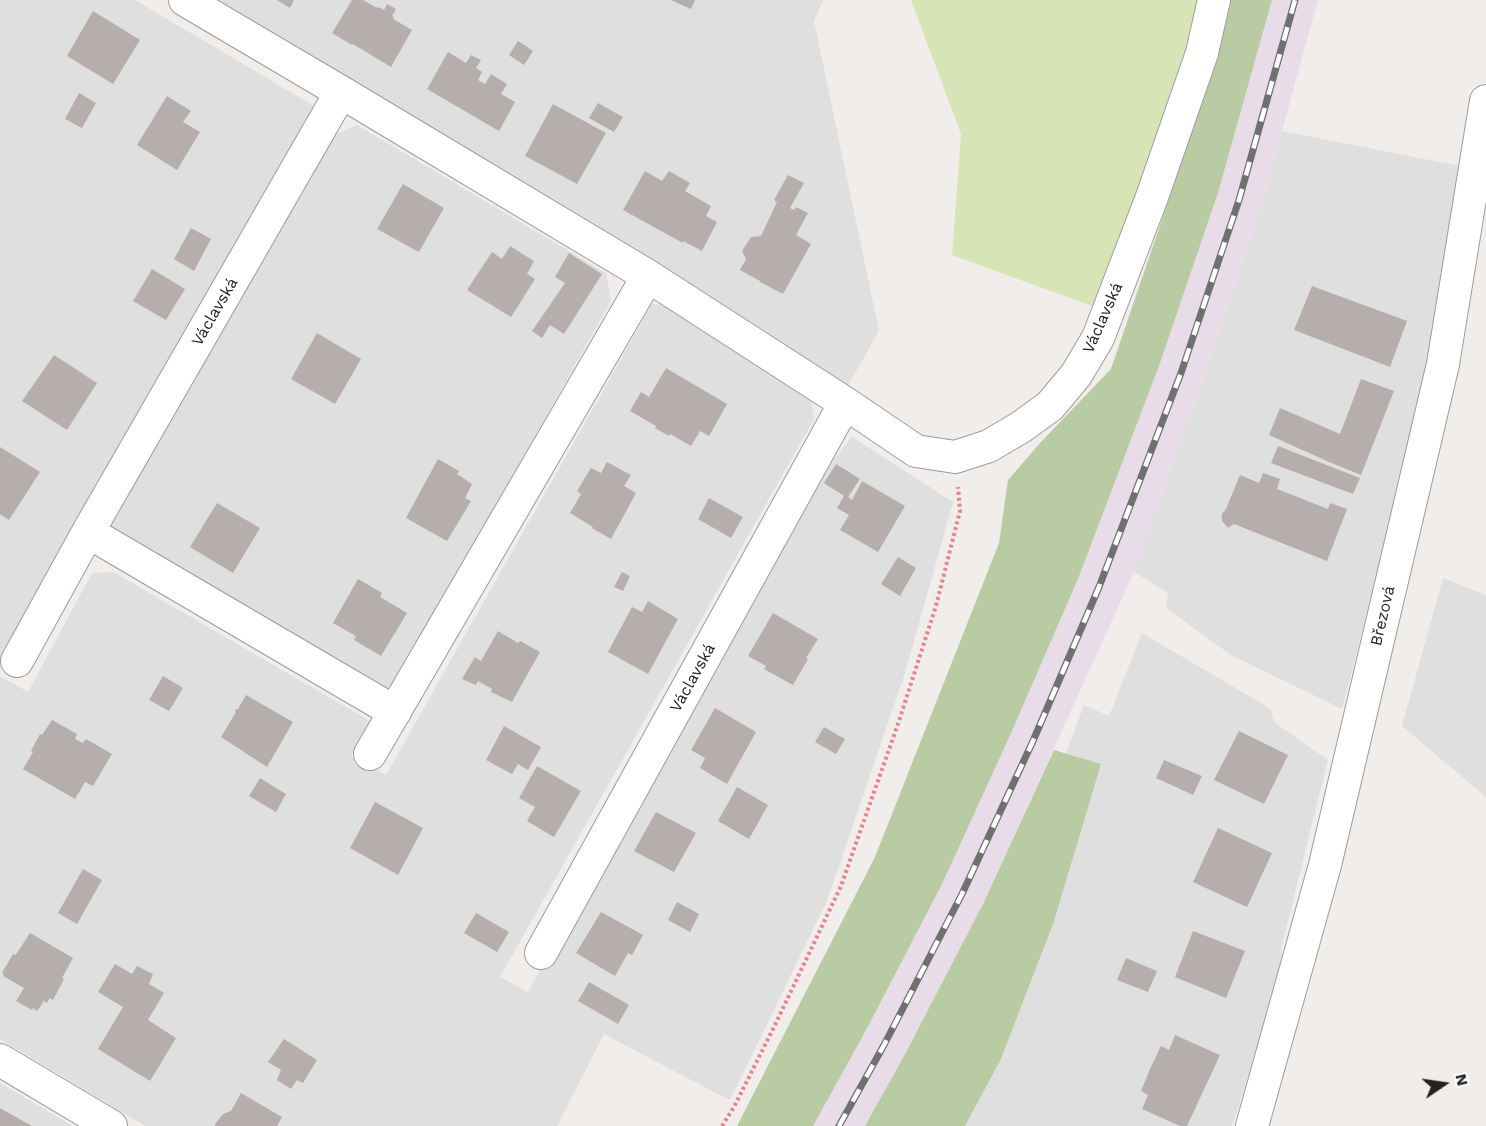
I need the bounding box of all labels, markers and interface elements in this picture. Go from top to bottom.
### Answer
street label: Václavská [188,274,242,350]
street label: Václavská [1079,280,1127,356]
street label: Březová [1367,584,1399,648]
street label: Václavská [666,640,720,716]
north arrow [1414,1054,1474,1114]
text: N [1451,1072,1473,1088]

